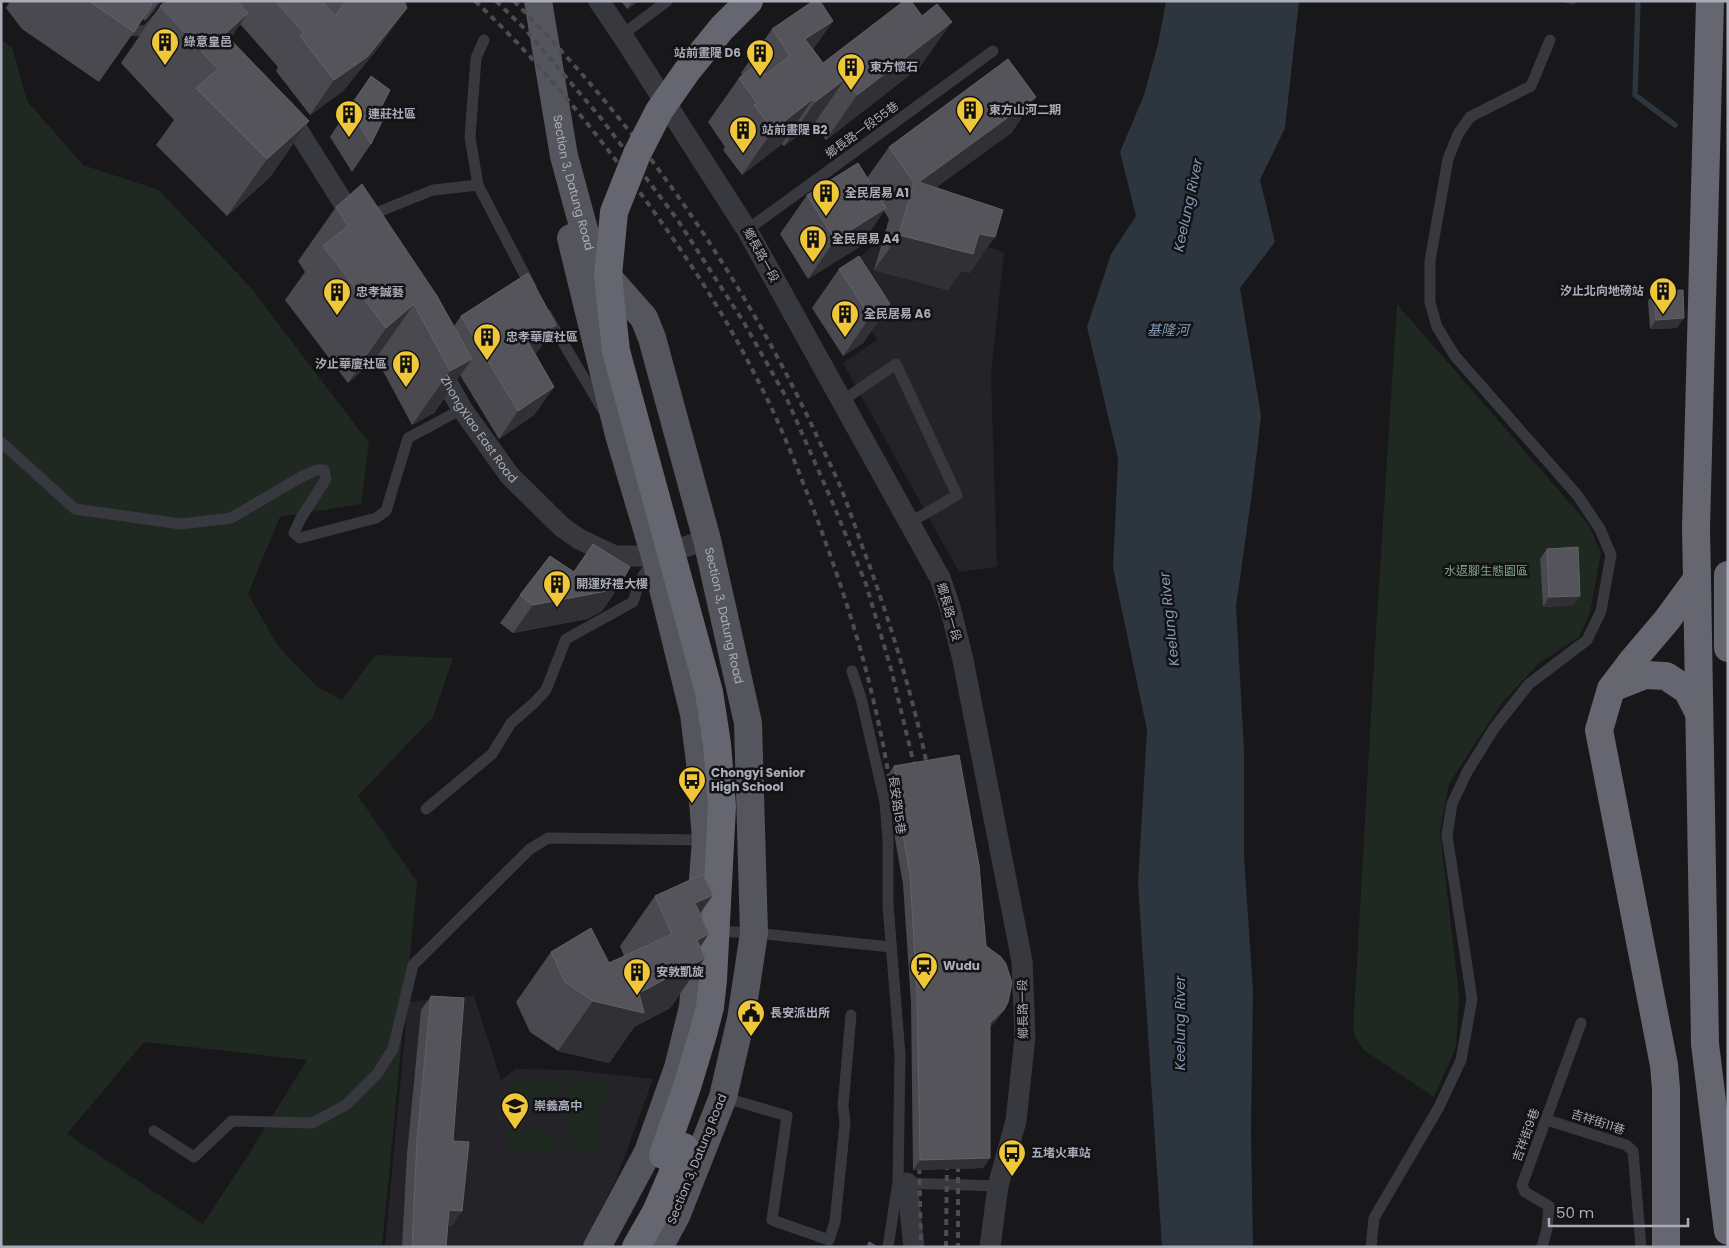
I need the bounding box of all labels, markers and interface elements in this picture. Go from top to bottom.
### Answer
building icon: 綠意皇邑 [150,27,180,66]
place label: 綠意皇邑 [184,33,232,50]
building icon: 站前畫隄 D6 [745,38,775,77]
place label: 站前畫隄 D6 [674,44,741,61]
building icon: 東方懷石 [836,52,866,91]
place label: 東方懷石 [870,58,918,75]
building icon: 東方山河二期 [955,95,985,134]
street label: 鄉長路一段55巷 [821,97,902,162]
building icon: 連莊社區 [334,99,364,138]
place label: 東方山河二期 [989,101,1061,118]
place label: 連莊社區 [368,105,416,122]
street label: Section 3, Datung Road [549,113,598,252]
building icon: 站前畫隄 B2 [728,115,758,154]
place label: 站前畫隄 B2 [762,121,827,138]
water label: Keelung River [1168,156,1208,253]
building icon: 全民居易 A1 [811,178,841,217]
place label: 全民居易 A1 [845,184,909,201]
street label: 鄉長路一段 [739,224,783,285]
building icon: 全民居易 A4 [798,224,828,263]
place label: 全民居易 A4 [832,230,900,247]
building icon: 汐止北向地磅站 [1648,276,1678,315]
building icon: 忠孝誠藝 [322,277,352,316]
place label: 汐止北向地磅站 [1560,282,1644,299]
place label: 忠孝誠藝 [356,283,404,300]
building icon: 全民居易 A6 [830,299,860,338]
place label: 全民居易 A6 [864,305,931,322]
water label: 基隆河 [1147,320,1192,340]
building icon: 忠孝華廈社區 [472,322,502,361]
place label: 忠孝華廈社區 [506,328,578,345]
building icon: 汐止華廈社區 [391,349,421,388]
place label: 汐止華廈社區 [315,355,387,372]
street label: ZhongXiao East Road [437,372,521,487]
street label: Section 3, Datung Road [701,546,748,685]
park label: 水返腳生態園區 [1444,562,1528,579]
building icon: 開運好禮大樓 [542,569,572,608]
water label: Keelung River [1154,570,1184,667]
place label: 開運好禮大樓 [576,575,648,592]
street label: 鄉長路一段 [933,581,966,643]
place label: Chongyi Senior High School [711,764,805,795]
bus stop icon: Chongyi Senior High School [677,765,707,804]
street label: 長安路15巷 [885,774,910,836]
station icon: Wudu [909,951,939,990]
building icon: 安敦凱旋 [622,957,652,996]
place label: Wudu [943,957,980,974]
place label: 安敦凱旋 [656,963,704,980]
water label: Keelung River [1170,975,1190,1070]
street label: 鄉長路一段 [1013,979,1032,1039]
public building icon: 長安派出所 [736,998,766,1037]
place label: 長安派出所 [770,1004,830,1021]
school or university icon: 崇義高中 [500,1091,530,1130]
street label: Section 3, Datung Road [663,1091,730,1227]
place label: 崇義高中 [534,1097,582,1114]
street label: 吉祥街11巷 [1569,1105,1627,1138]
street label: 吉祥街9巷 [1508,1106,1543,1164]
bus stop icon: 五堵火車站 [997,1138,1027,1177]
place label: 五堵火車站 [1031,1144,1091,1161]
scale bar [1549,1196,1688,1228]
text: 50 m [1556,1202,1594,1223]

